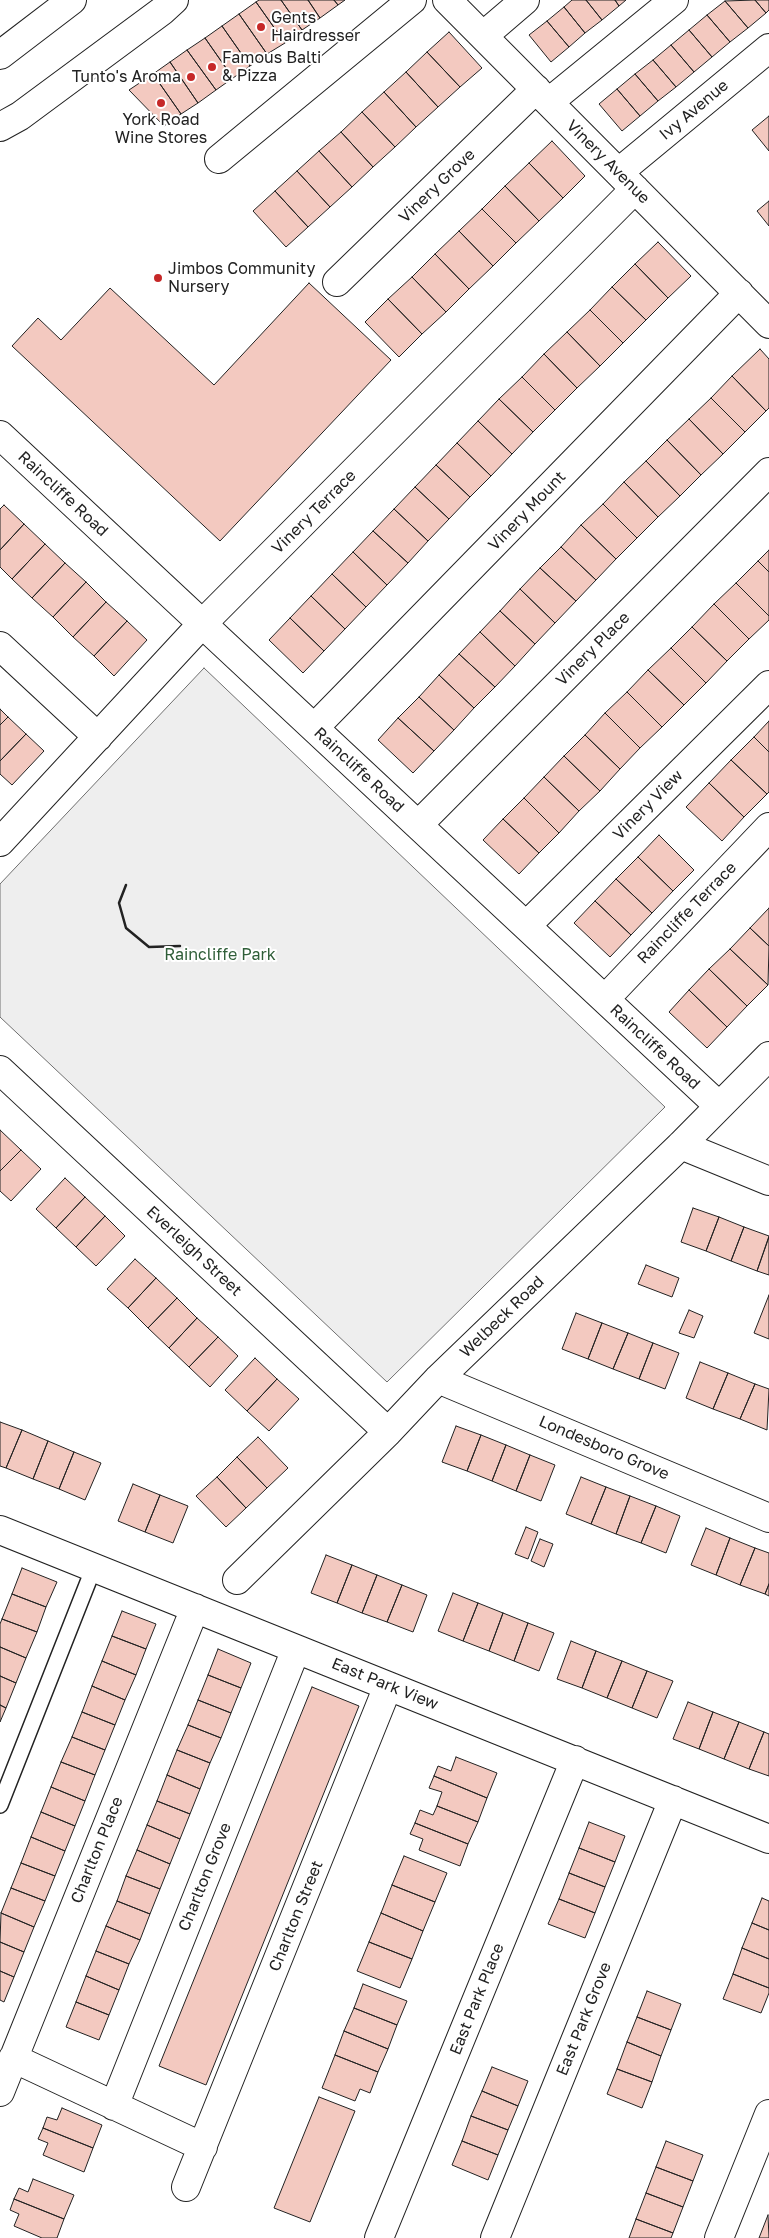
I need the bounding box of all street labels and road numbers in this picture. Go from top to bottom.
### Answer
street label: Ivy Avenue [656,76,732,144]
street label: Vinery Avenue [562,116,654,208]
street label: Vinery Grove [395,145,479,227]
street label: Raincliffe Road [14,447,112,541]
street label: Vinery Terrace [268,466,360,558]
street label: Vinery Mount [484,467,570,555]
street label: Vinery Place [552,608,634,690]
street label: Raincliffe Road [310,723,408,817]
street label: Vinery View [609,766,687,844]
street label: Raincliffe Terrace [634,858,740,968]
street label: Raincliffe Road [606,1000,704,1094]
street label: Everleigh Street [142,1202,246,1300]
street label: Welbeck Road [456,1272,548,1362]
street label: Londesboro Grove [536,1412,672,1484]
street label: East Park View [329,1654,441,1714]
street label: Charlton Place [67,1794,127,1906]
street label: Charlton Grove [175,1820,235,1934]
street label: Charlton Street [265,1858,327,1974]
street label: East Park Place [446,1940,508,2058]
street label: East Park Grove [552,1959,616,2079]

